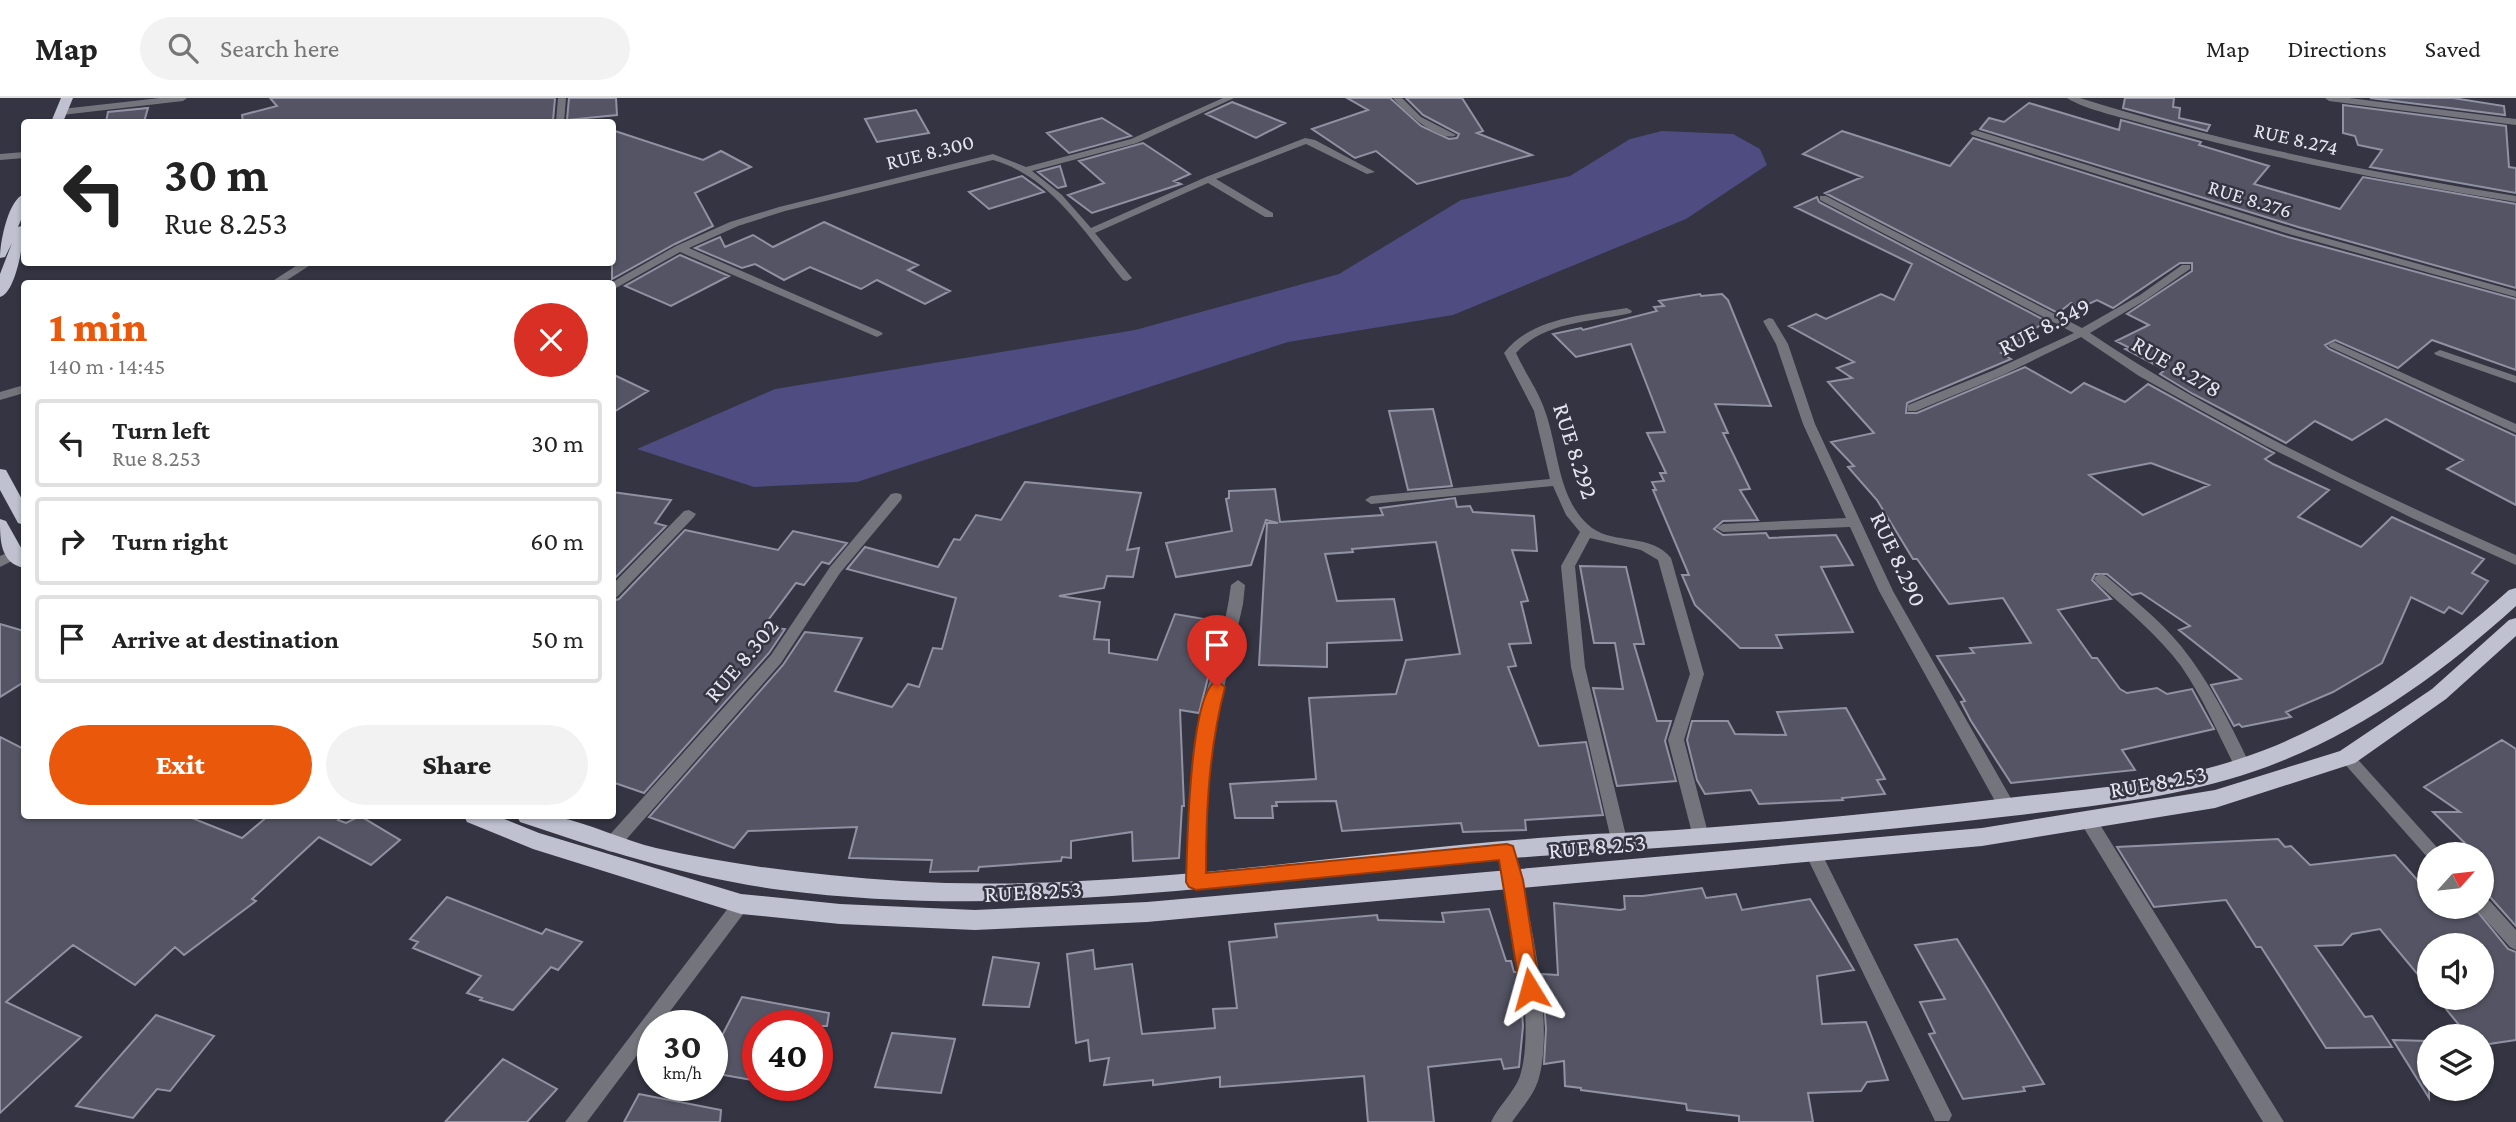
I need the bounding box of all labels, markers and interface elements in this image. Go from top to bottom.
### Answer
search box [140,17,630,80]
icon: search [164,29,202,67]
text: Map [35,30,98,67]
text: Search here [220,34,339,63]
text: Map [2206,35,2250,62]
text: Directions [2288,35,2387,62]
text: Saved [2425,35,2481,62]
street label: RUE 8.274 [2252,118,2340,160]
street label: RUE 8.300 [883,129,977,175]
icon: left [49,147,140,238]
text: 30 m [164,147,269,202]
street label: RUE 8.276 [2205,175,2295,223]
text: Rue 8.253 [164,205,288,241]
street label: RUE 8.349 [1993,291,2095,361]
text: 1 min [49,303,147,350]
button: close [514,303,588,377]
street label: RUE 8.278 [2127,330,2227,402]
text: 140 m · 14:45 [49,353,165,379]
street label: RUE 8.292 [1548,400,1604,502]
text: Turn left [112,416,210,445]
icon: left [53,424,91,462]
text: 30 m [531,429,584,458]
text: Rue 8.253 [112,445,201,471]
street label: RUE 8.290 [1865,507,1933,611]
icon: right [53,522,91,560]
text: Turn right [112,527,228,556]
text: 60 m [530,527,584,556]
street label: RUE 8.302 [698,613,784,707]
pin [1187,615,1247,687]
icon: arrive [53,620,91,658]
text: Arrive at destination [112,625,339,654]
text: 50 m [531,625,584,654]
icon: arrive [1198,626,1236,664]
button: Exit [49,725,312,805]
button: Share [326,725,588,805]
street label: RUE 8.253 [2107,759,2209,803]
street label: RUE 8.253 [1547,828,1647,864]
north arrow [2417,842,2494,919]
map controls [2417,842,2494,1101]
street label: RUE 8.253 [983,875,1083,907]
button: sound [2417,933,2494,1010]
position arrow [1493,952,1567,1026]
speed limit sign: 40 [742,1010,833,1101]
button: layers [2417,1024,2494,1101]
text: 30 [663,1027,702,1066]
text: km/h [663,1063,702,1083]

